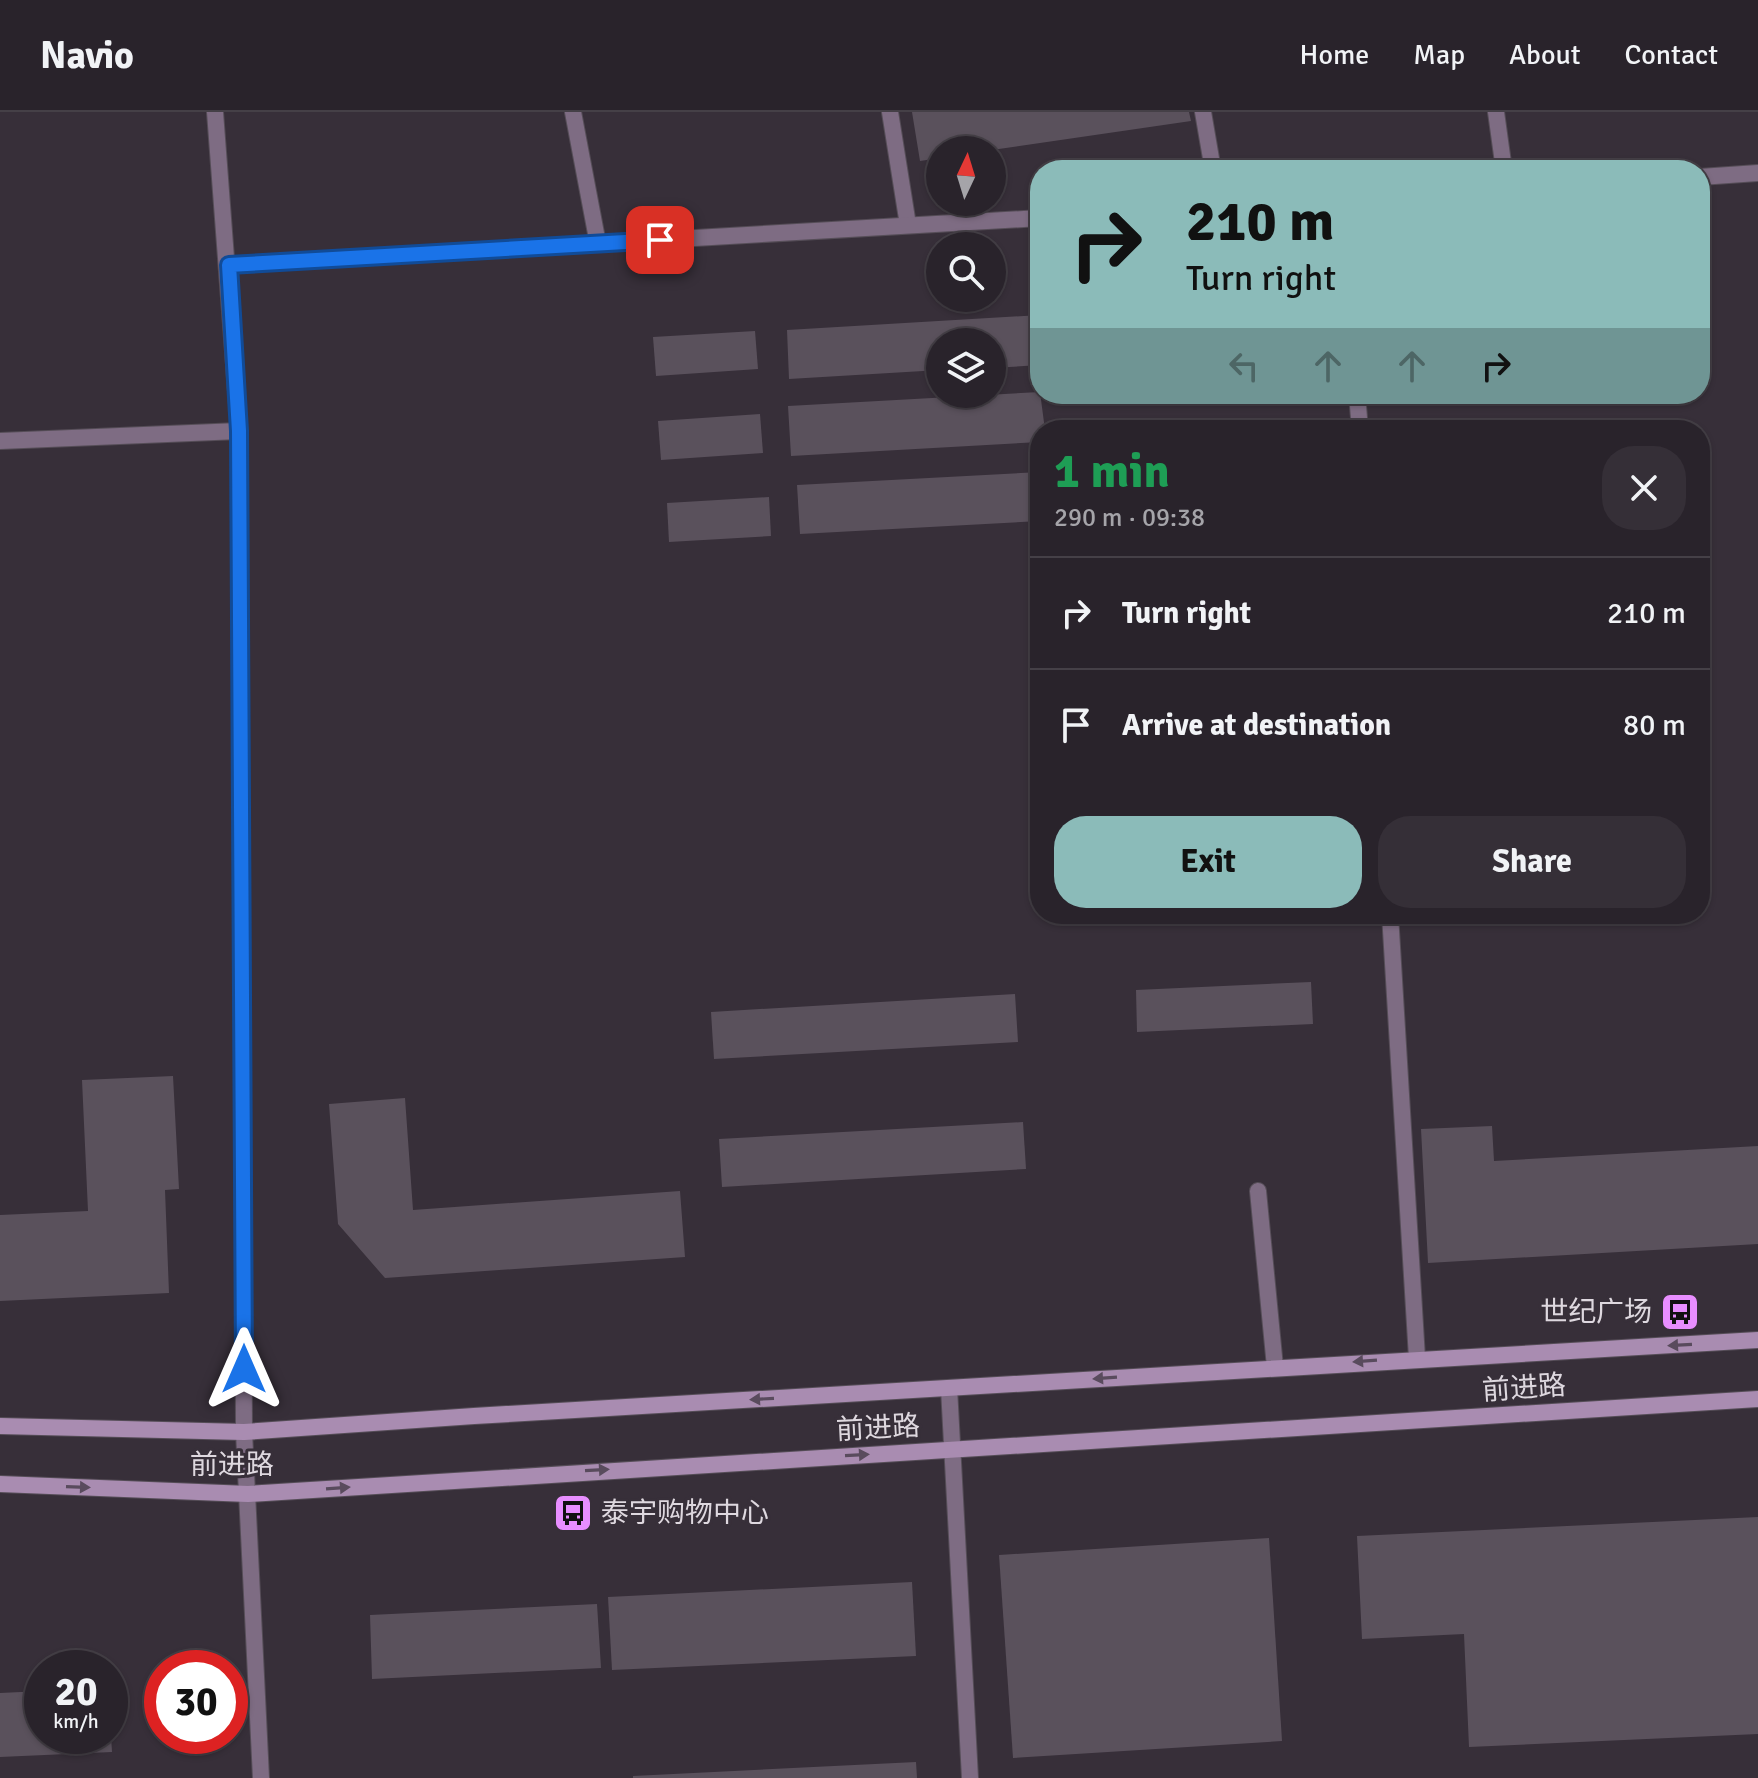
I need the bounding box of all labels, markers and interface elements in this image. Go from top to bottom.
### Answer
text: Navio [40,32,134,79]
text: Home [1300,38,1369,72]
text: Map [1413,38,1465,72]
text: About [1509,38,1581,72]
text: Contact [1625,38,1718,72]
north arrow [926,136,1006,216]
map controls [926,136,1006,408]
text: 210 m [1186,187,1334,256]
icon: right [1054,192,1158,296]
pin [626,206,694,274]
icon: arrive [638,218,682,262]
button: search [926,232,1006,312]
text: Turn right [1186,256,1336,301]
button: layers [926,328,1006,408]
icon: left [1222,344,1266,388]
icon: ahead [1306,344,1350,388]
icon: ahead [1390,344,1434,388]
icon: right [1474,344,1518,388]
text: 1 min [1054,442,1170,501]
button: close [1602,446,1686,530]
text: 290 m · 09:38 [1054,502,1205,534]
icon: right [1054,591,1098,635]
text: Turn right [1122,595,1251,632]
text: 210 m [1607,595,1686,632]
icon: arrive [1054,703,1098,747]
text: Arrive at destination [1122,707,1391,744]
text: 80 m [1623,707,1686,744]
button: Exit [1054,816,1362,908]
button: Share [1378,816,1686,908]
bus stop icon: 世纪广场 [1659,1291,1701,1333]
place label: 世纪广场 [1540,1295,1652,1329]
position arrow [202,1327,286,1411]
one-way arrow [1667,1339,1692,1352]
one-way arrow [1352,1355,1377,1368]
street label: 前进路 [1481,1368,1567,1408]
one-way arrow [1092,1372,1117,1385]
one-way arrow [749,1393,774,1406]
street label: 前进路 [835,1409,921,1447]
street label: 前进路 [190,1448,274,1482]
one-way arrow [844,1448,869,1461]
one-way arrow [585,1463,610,1476]
one-way arrow [66,1481,91,1494]
one-way arrow [326,1481,351,1494]
bus stop icon: 泰宇购物中心 [552,1492,594,1534]
place label: 泰宇购物中心 [601,1496,769,1530]
speed limit sign: 30 [144,1650,248,1754]
text: 20 [54,1667,98,1717]
text: km/h [53,1709,99,1734]

